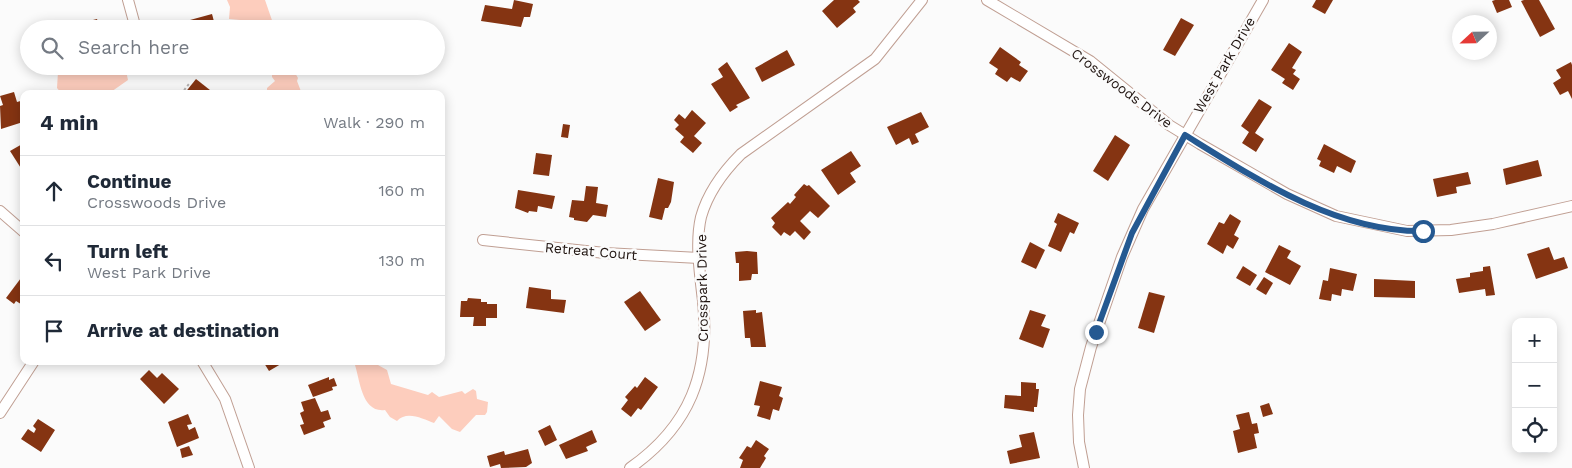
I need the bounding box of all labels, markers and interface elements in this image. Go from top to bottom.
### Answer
street label: West Park Drive [1190,14,1258,116]
north arrow [1452,15,1497,60]
search box [20,20,445,75]
icon: search [38,34,66,62]
text: Search here [78,36,189,59]
street label: Crosswoods Drive [1069,45,1175,131]
text: 4 min [40,110,98,135]
text: Walk · 290 m [323,113,425,132]
text: Continue [87,170,171,193]
icon: ahead [40,177,68,205]
text: 160 m [378,181,425,200]
text: Crosswoods Drive [87,193,226,212]
route start [1412,220,1435,243]
street label: Crosspark Drive [693,234,711,342]
street label: Retreat Court [544,239,638,263]
text: Turn left [87,240,168,263]
icon: left [40,247,68,275]
text: 130 m [379,251,425,270]
text: West Park Drive [87,263,211,282]
icon: arrive [40,317,68,345]
map controls [1512,318,1557,453]
button: + [1512,318,1557,363]
text: Arrive at destination [87,319,279,342]
route end [1085,321,1108,344]
button: − [1512,363,1557,408]
button: locate [1512,408,1557,453]

